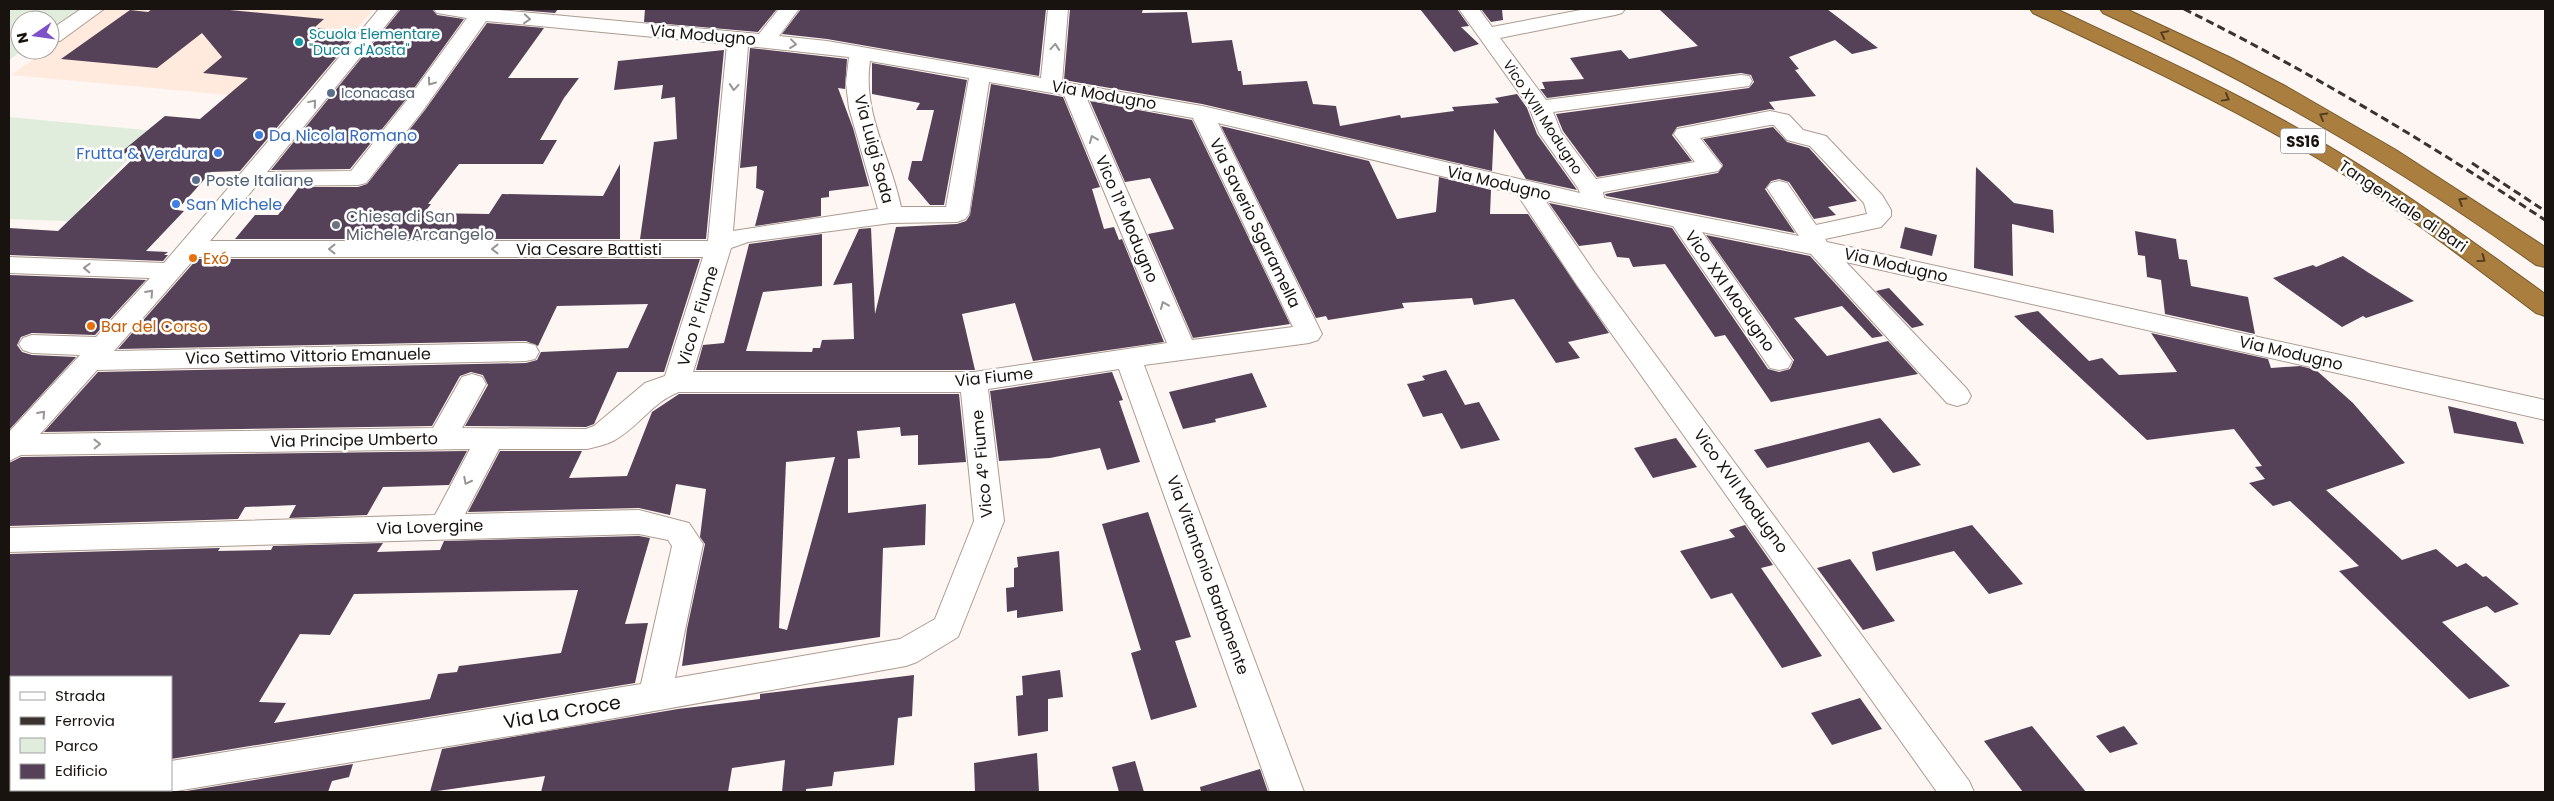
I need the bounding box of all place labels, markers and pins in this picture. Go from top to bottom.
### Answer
place label: Scuola Elementare "Duca d'Aosta" [309,24,440,60]
marker: Scuola Elementare "Duca d'Aosta" [293,36,305,48]
place label: Iconacasa [341,83,415,103]
marker: Iconacasa [325,87,337,99]
place label: Da Nicola Romano [269,124,417,147]
marker: Da Nicola Romano [253,129,265,141]
place label: Frutta & Verdura [76,142,208,165]
marker: Frutta & Verdura [212,147,224,159]
place label: Poste Italiane [206,169,313,192]
marker: Poste Italiane [190,174,202,186]
place label: San Michele [186,193,282,216]
marker: San Michele [170,198,182,210]
place label: Chiesa di San Michele Arcangelo [346,205,494,246]
marker: Chiesa di San Michele Arcangelo [330,219,342,231]
place label: Exó [203,247,229,270]
marker: Exó [187,252,199,264]
place label: Bar del Corso [101,315,208,338]
marker: Bar del Corso [85,320,97,332]

